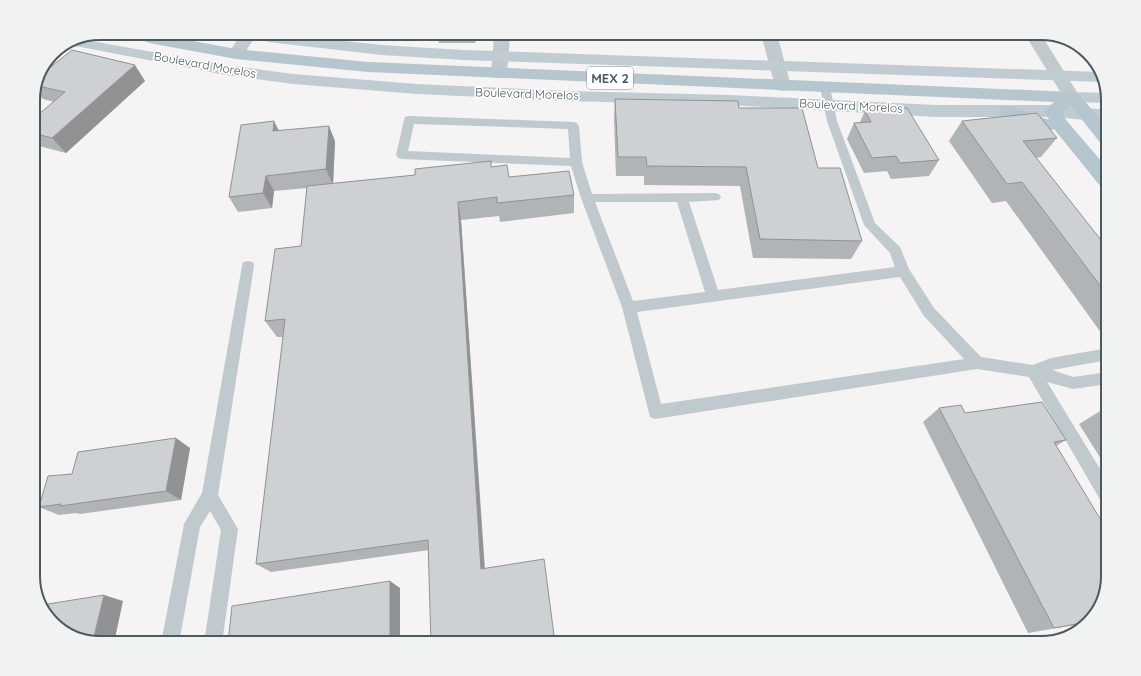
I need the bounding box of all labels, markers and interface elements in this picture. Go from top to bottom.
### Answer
street label: Boulevard Morelos [153,48,258,81]
road number: MEX 2 [587,67,633,89]
street label: Boulevard Morelos [475,84,579,103]
street label: Boulevard Morelos [799,95,903,116]

